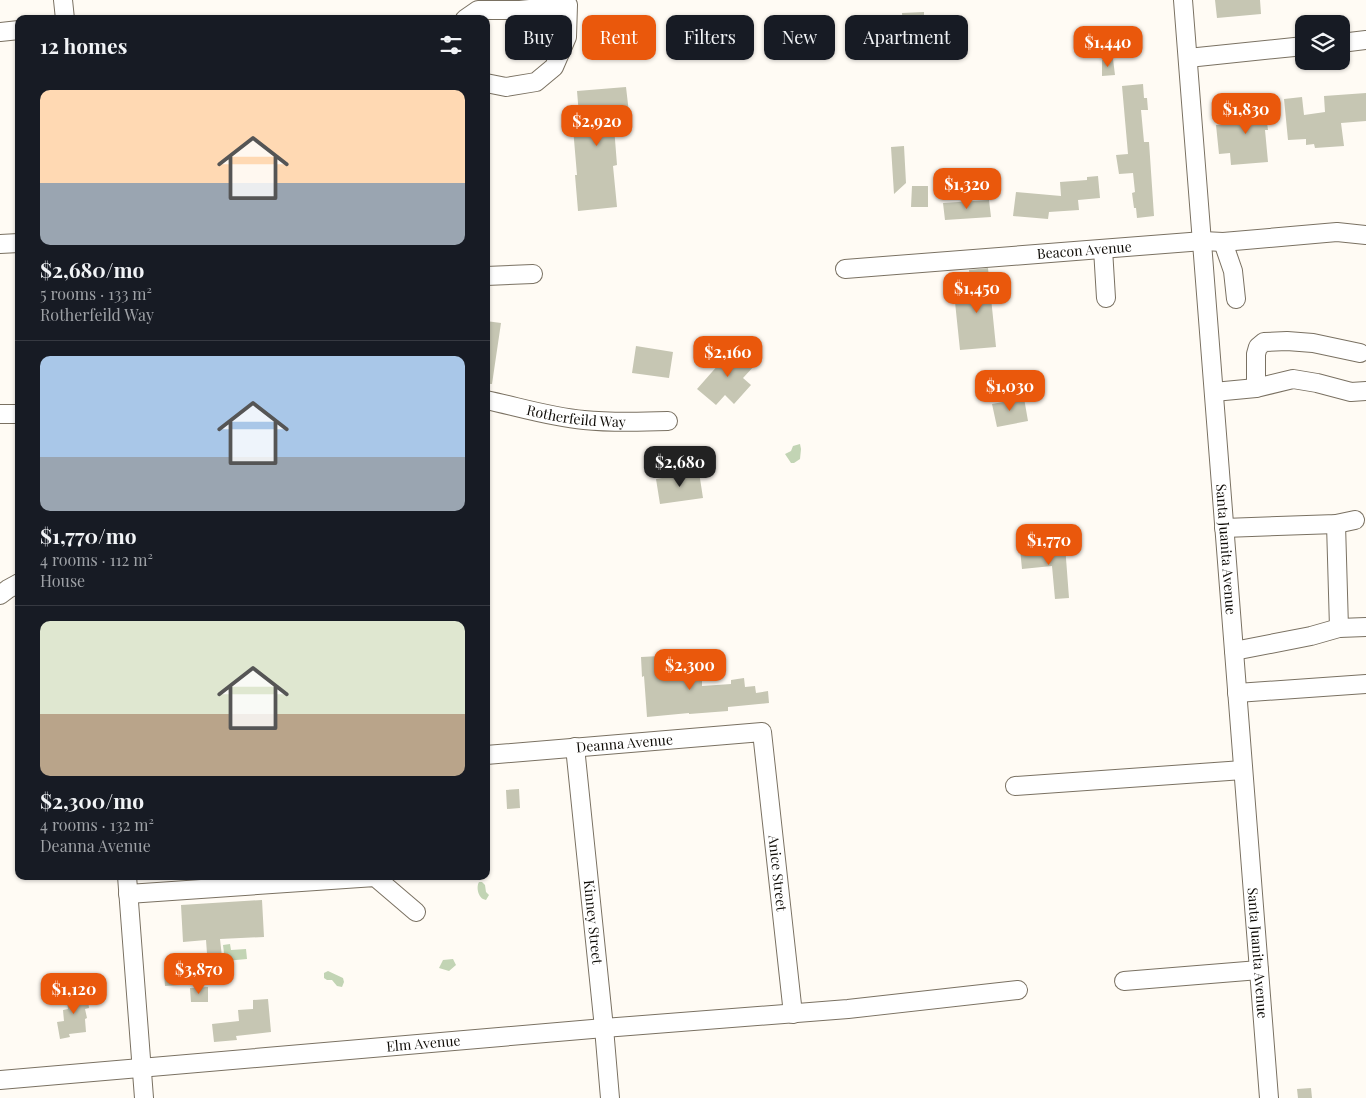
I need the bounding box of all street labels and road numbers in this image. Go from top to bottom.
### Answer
street label: Beacon Avenue [1036,237,1132,263]
street label: Rotherfeild Way [525,400,626,431]
street label: Santa Juanita Avenue [1212,483,1241,615]
street label: Deanna Avenue [575,729,674,756]
street label: Anice Street [764,833,792,913]
street label: Kinney Street [580,879,607,966]
street label: Santa Juanita Avenue [1244,887,1273,1019]
street label: Elm Avenue [386,1030,461,1056]

